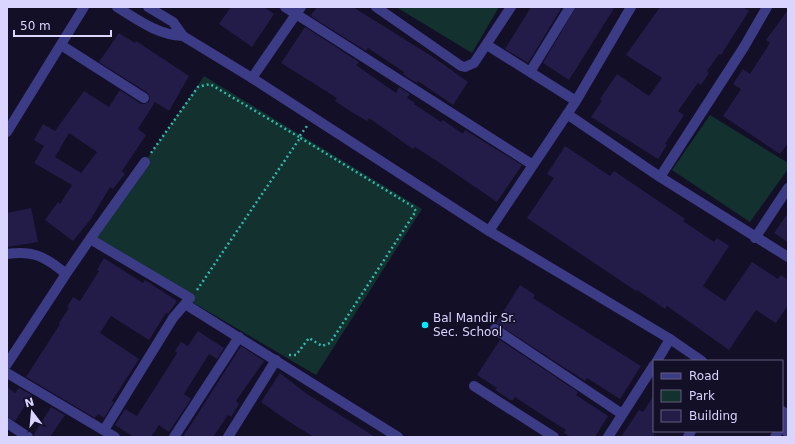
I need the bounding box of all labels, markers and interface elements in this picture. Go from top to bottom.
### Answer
scale bar [14,12,111,38]
text: 50 m [20,19,51,33]
place label: Bal Mandir Sr. Sec. School [433,311,516,339]
marker: Bal Mandir Sr. Sec. School [420,320,430,330]
legend [653,360,783,432]
text: Road [689,369,719,383]
text: Park [689,389,715,403]
north arrow [12,392,52,432]
text: N [23,395,36,410]
text: Building [689,409,738,423]

